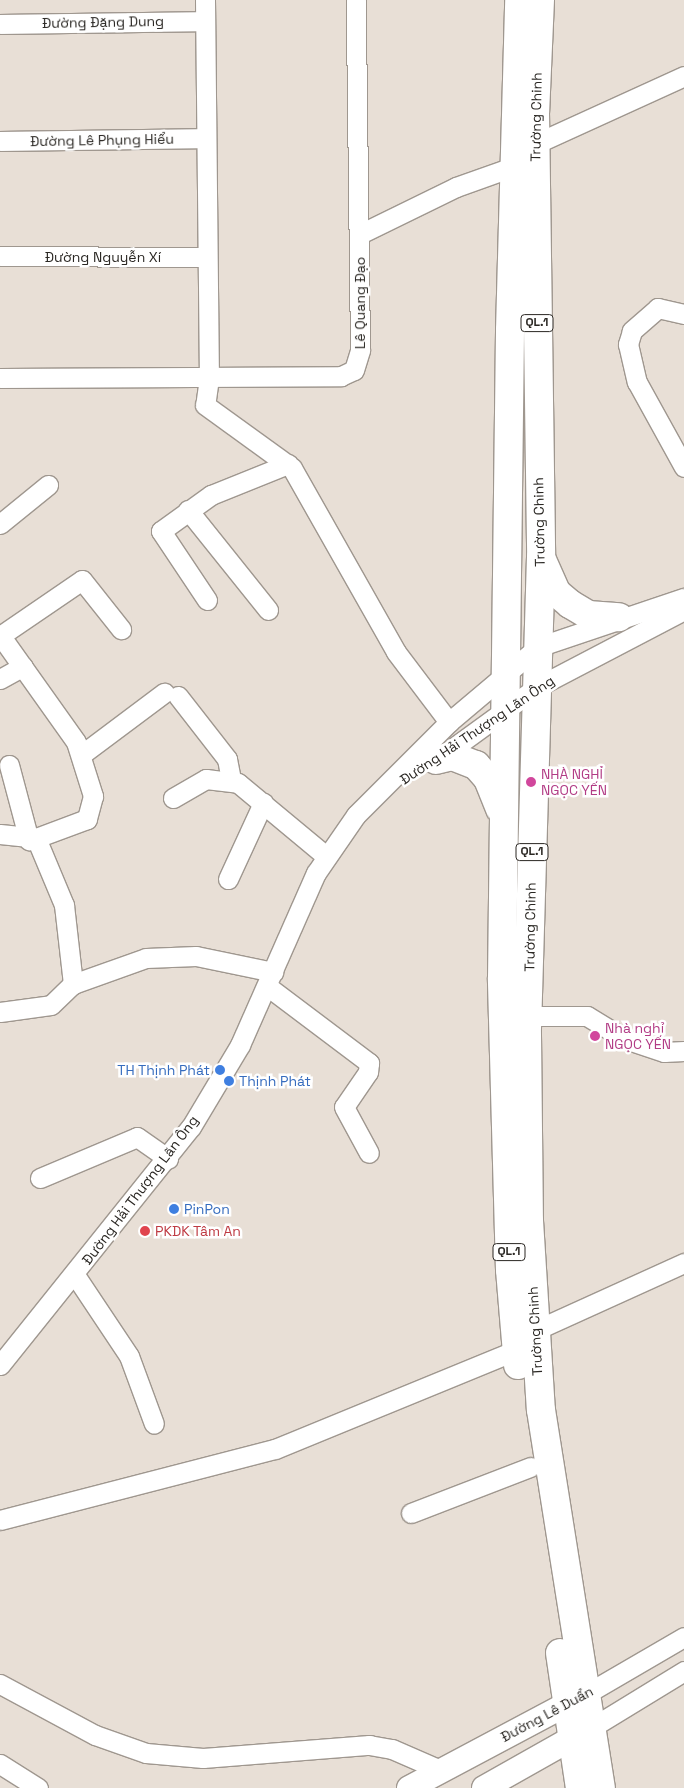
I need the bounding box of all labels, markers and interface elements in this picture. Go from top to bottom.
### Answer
street label: Đường Đặng Dung [42,13,164,31]
street label: Trường Chinh [527,72,545,162]
street label: Đường Lê Phụng Hiểu [30,130,174,150]
street label: Đường Nguyễn Xí [45,249,161,265]
street label: Lê Quang Đạo [352,257,368,349]
road number: QL.1 [520,314,554,332]
street label: Trường Chinh [530,477,548,567]
street label: Đường Hải Thượng Lãn Ông [397,672,557,788]
place label: NHÀ NGHỈ NGỌC YẾN [541,766,607,799]
marker: NHÀ NGHỈ NGỌC YẾN [525,776,537,788]
road number: QL.1 [514,842,550,862]
street label: Trường Chinh [521,882,539,972]
place label: Nhà nghỉ NGỌC YẾN [605,1020,671,1052]
marker: Nhà nghỉ NGỌC YẾN [589,1030,601,1042]
place label: TH Thịnh Phát [117,1062,210,1078]
marker: TH Thịnh Phát [214,1064,226,1076]
place label: Thịnh Phát [239,1073,311,1089]
marker: Thịnh Phát [223,1075,235,1087]
street label: Đường Hải Thượng Lãn Ông [78,1112,202,1268]
place label: PinPon [184,1201,230,1217]
marker: PinPon [168,1203,180,1215]
place label: PKDK Tâm An [155,1223,241,1239]
marker: PKDK Tâm An [139,1225,151,1237]
road number: QL.1 [492,1242,526,1262]
street label: Trường Chinh [524,1286,546,1376]
street label: Đường Lê Duẩn [498,1683,596,1745]

